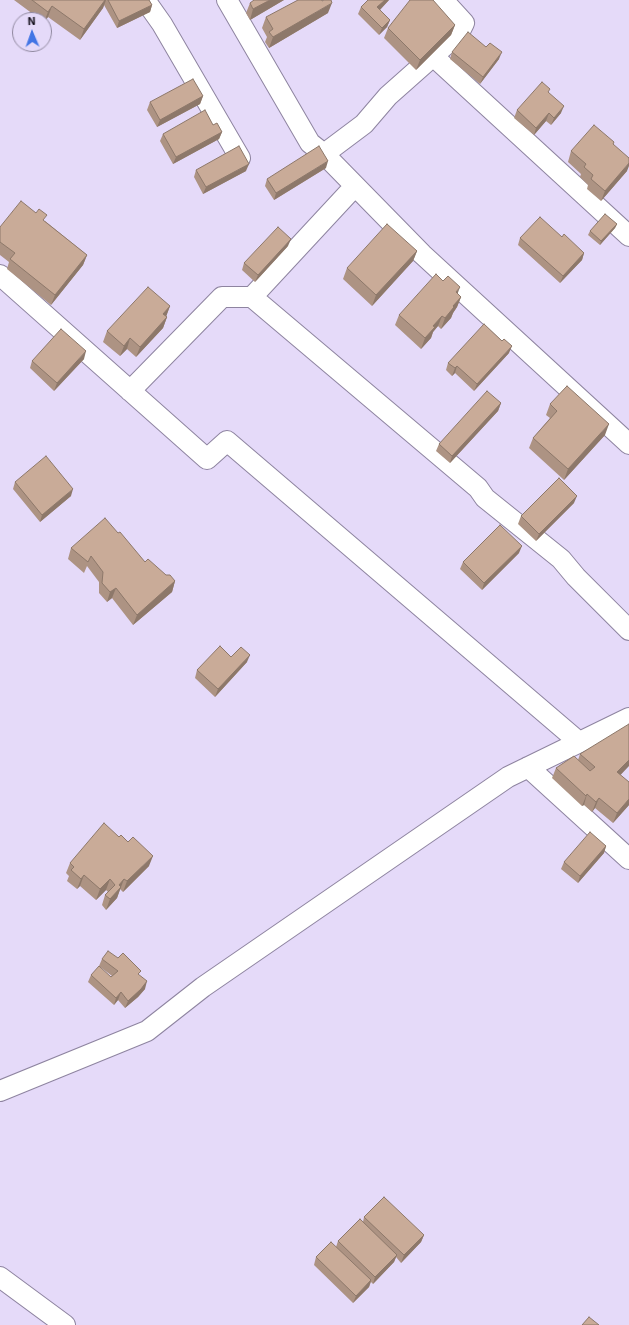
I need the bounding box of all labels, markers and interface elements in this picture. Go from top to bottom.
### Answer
north arrow [12,12,52,52]
text: N [27,14,36,27]

